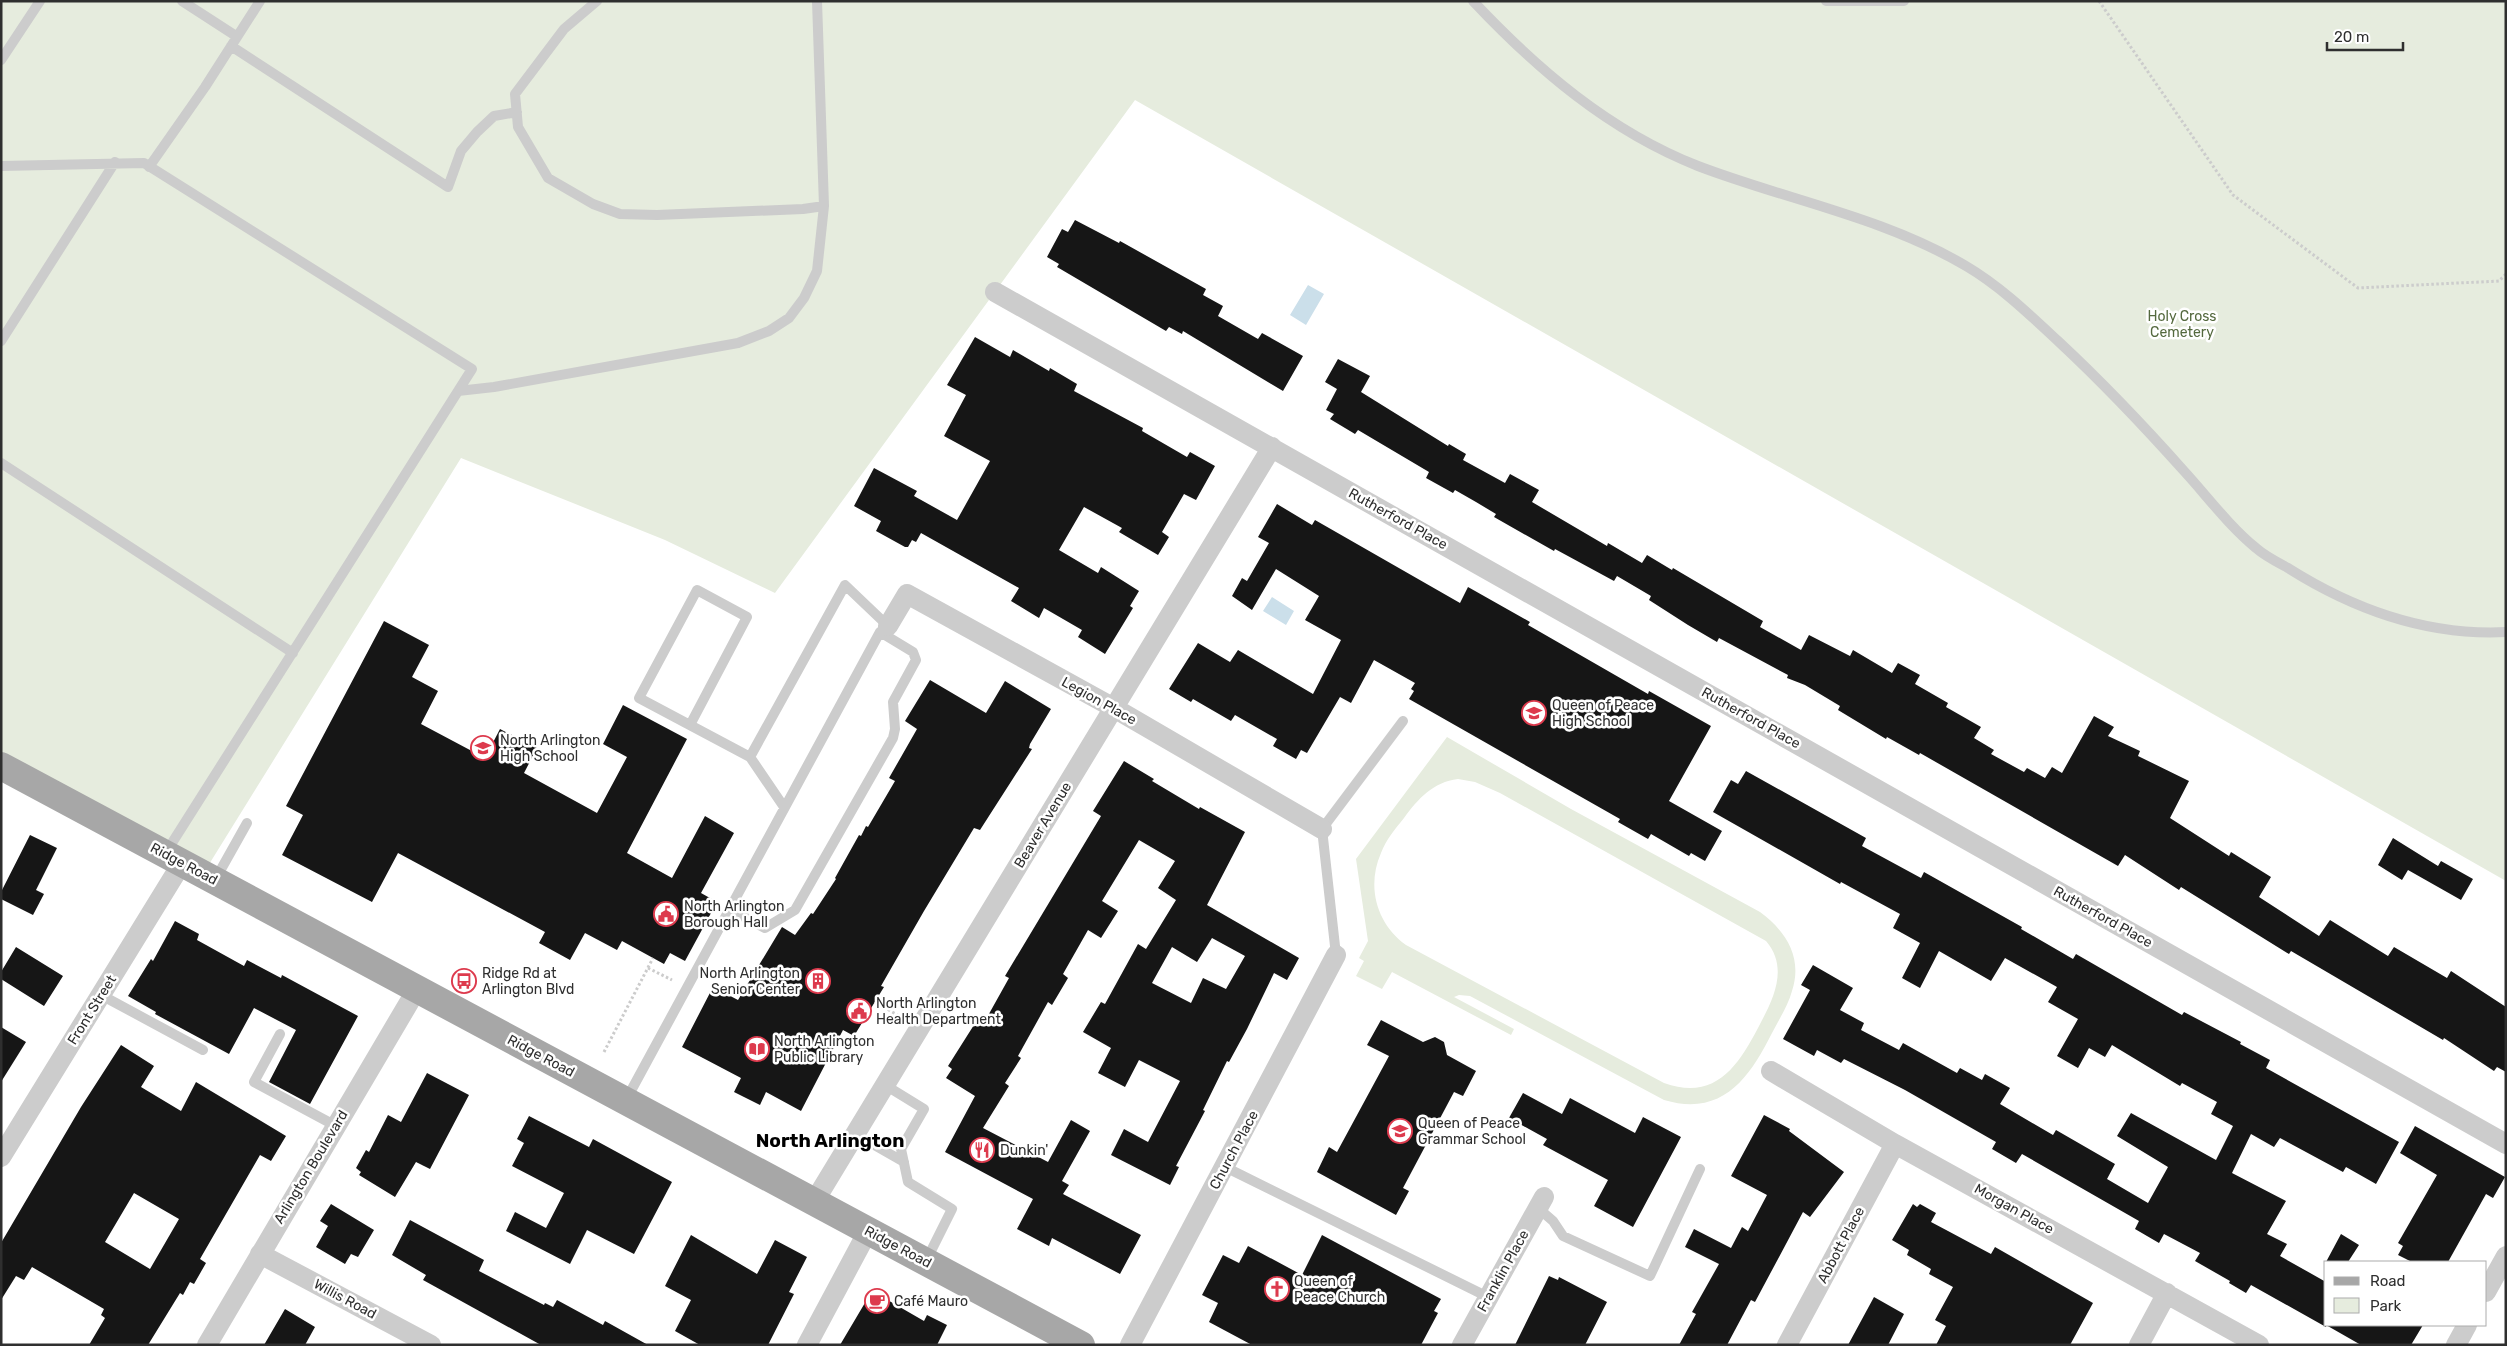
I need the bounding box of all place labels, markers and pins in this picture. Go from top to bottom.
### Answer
place label: Queen of Peace High School [1552,697,1654,730]
school or university icon: Queen of Peace High School [1521,700,1547,726]
place label: North Arlington High School [500,732,600,765]
school or university icon: North Arlington High School [470,735,496,761]
place label: North Arlington Borough Hall [684,898,784,931]
public building icon: North Arlington Borough Hall [653,901,679,927]
place label: Ridge Rd at Arlington Blvd [482,965,574,998]
place label: North Arlington Senior Center [700,965,801,998]
bus stop icon: Ridge Rd at Arlington Blvd [451,968,477,994]
building icon: North Arlington Senior Center [805,968,831,994]
place label: North Arlington Health Department [876,995,1001,1028]
public building icon: North Arlington Health Department [846,998,872,1024]
place label: North Arlington Public Library [774,1033,874,1066]
library icon: North Arlington Public Library [744,1036,770,1062]
place label: Queen of Peace Grammar School [1418,1115,1526,1148]
school or university icon: Queen of Peace Grammar School [1387,1118,1413,1144]
restaurant icon: Dunkin' [969,1137,995,1163]
place label: Dunkin' [1000,1142,1048,1159]
place label: Queen of Peace Church [1294,1273,1385,1306]
church icon: Queen of Peace Church [1264,1276,1290,1302]
cafe icon: Café Mauro [864,1288,890,1314]
place label: Café Mauro [894,1293,968,1310]

